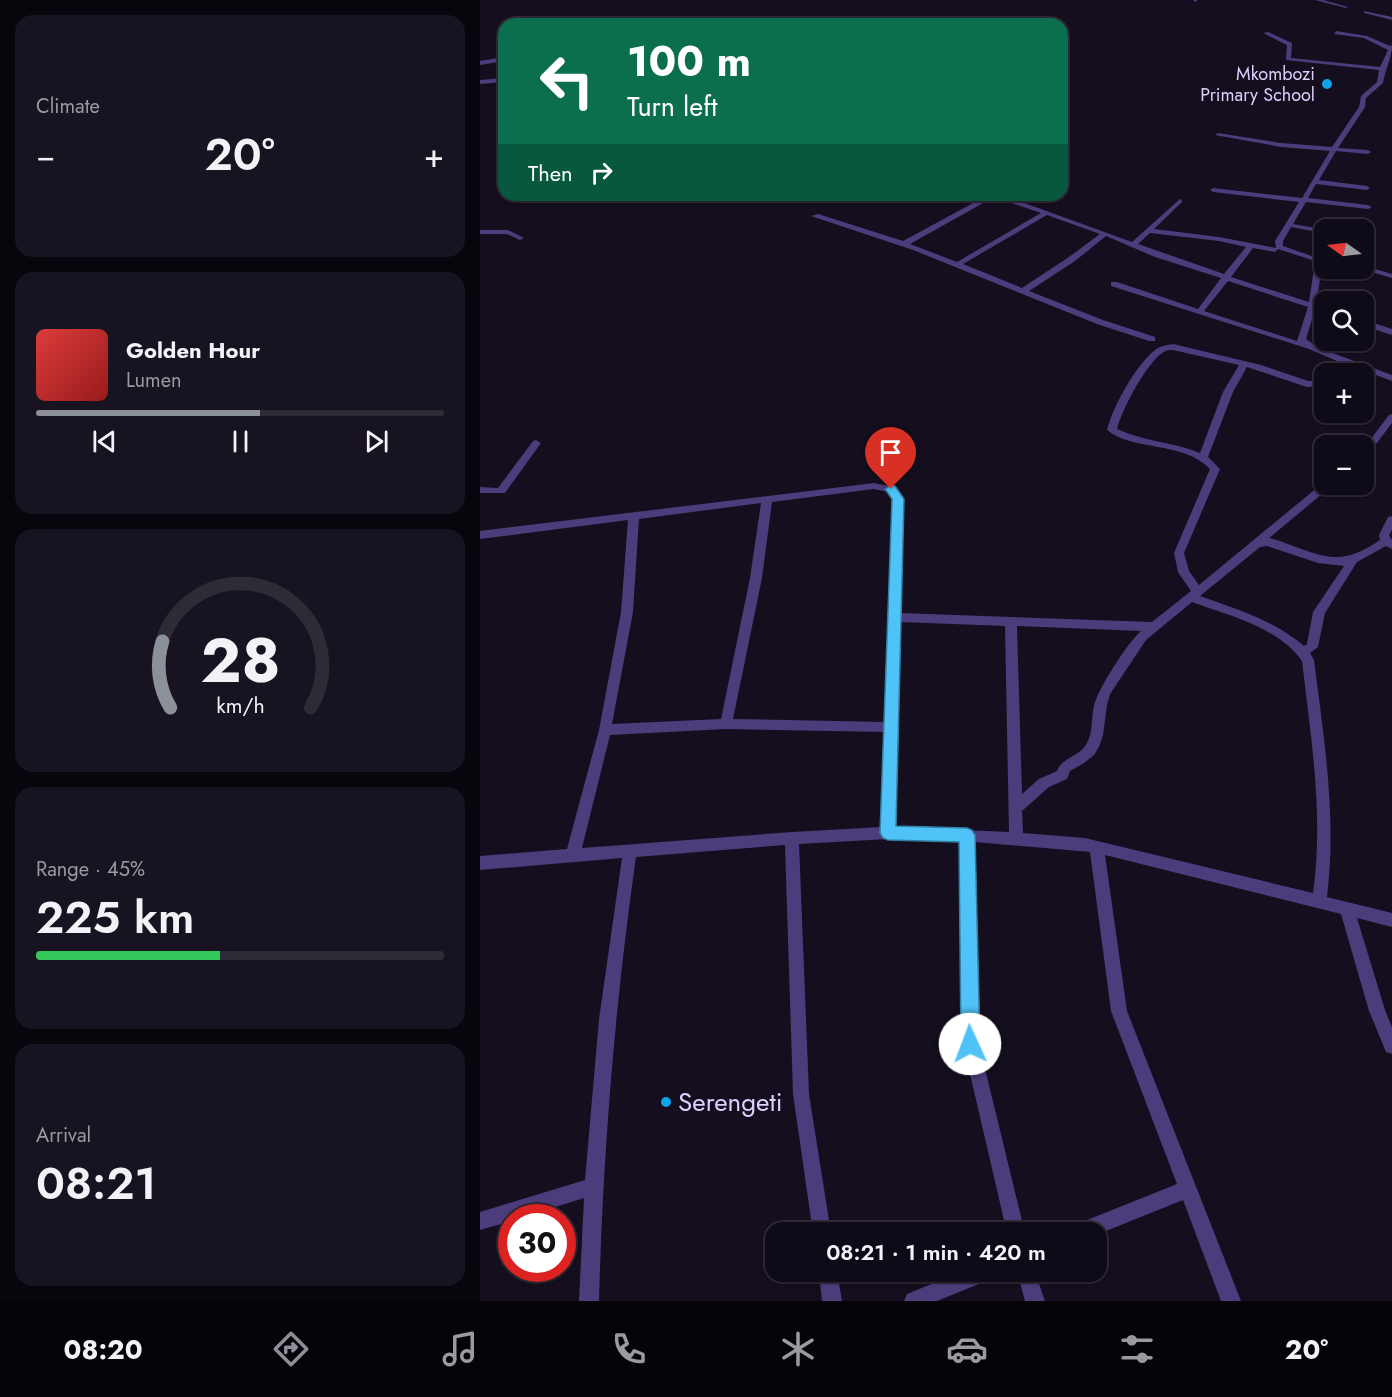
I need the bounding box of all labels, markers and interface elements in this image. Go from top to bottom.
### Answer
text: 100 m [627,31,751,92]
icon: left [528,42,606,120]
place label: Mkombozi Primary School [1200,61,1315,108]
marker: Mkombozi Primary School [1320,77,1334,91]
text: Turn left [627,87,717,126]
text: Climate [36,92,100,121]
text: 20° [204,122,275,187]
text: − [36,132,55,179]
text: + [424,132,444,179]
icon: right [585,156,618,189]
text: Then [528,157,573,189]
north arrow [1314,219,1374,279]
map controls [1314,219,1374,495]
button: search [1314,291,1374,351]
text: Golden Hour [126,334,260,366]
button: + [1314,363,1374,423]
text: Lumen [126,366,182,395]
icon: previous [88,425,121,458]
icon: pause [224,425,257,458]
icon: next [360,425,393,458]
pin [865,427,916,489]
button: − [1314,435,1374,495]
icon: arrive [874,436,907,469]
text: 28 [200,615,280,705]
text: km/h [216,690,264,721]
text: Range · 45% [36,855,145,884]
text: 225 km [36,885,194,950]
position arrow [938,1012,1002,1076]
place label: Serengeti [678,1083,782,1121]
marker: Serengeti [659,1095,673,1109]
text: Arrival [36,1121,91,1150]
text: 08:21 [36,1151,157,1216]
speed limit sign: 30 [498,1204,576,1282]
text: 08:21 · 1 min · 420 m [826,1236,1046,1268]
icon: directions [270,1328,312,1370]
icon: music [439,1328,481,1370]
icon: phone [608,1328,650,1370]
icon: climate [777,1328,819,1370]
icon: car [946,1328,988,1370]
icon: filters [1116,1328,1158,1370]
text: 08:20 [64,1330,143,1369]
text: 20° [1285,1330,1328,1369]

